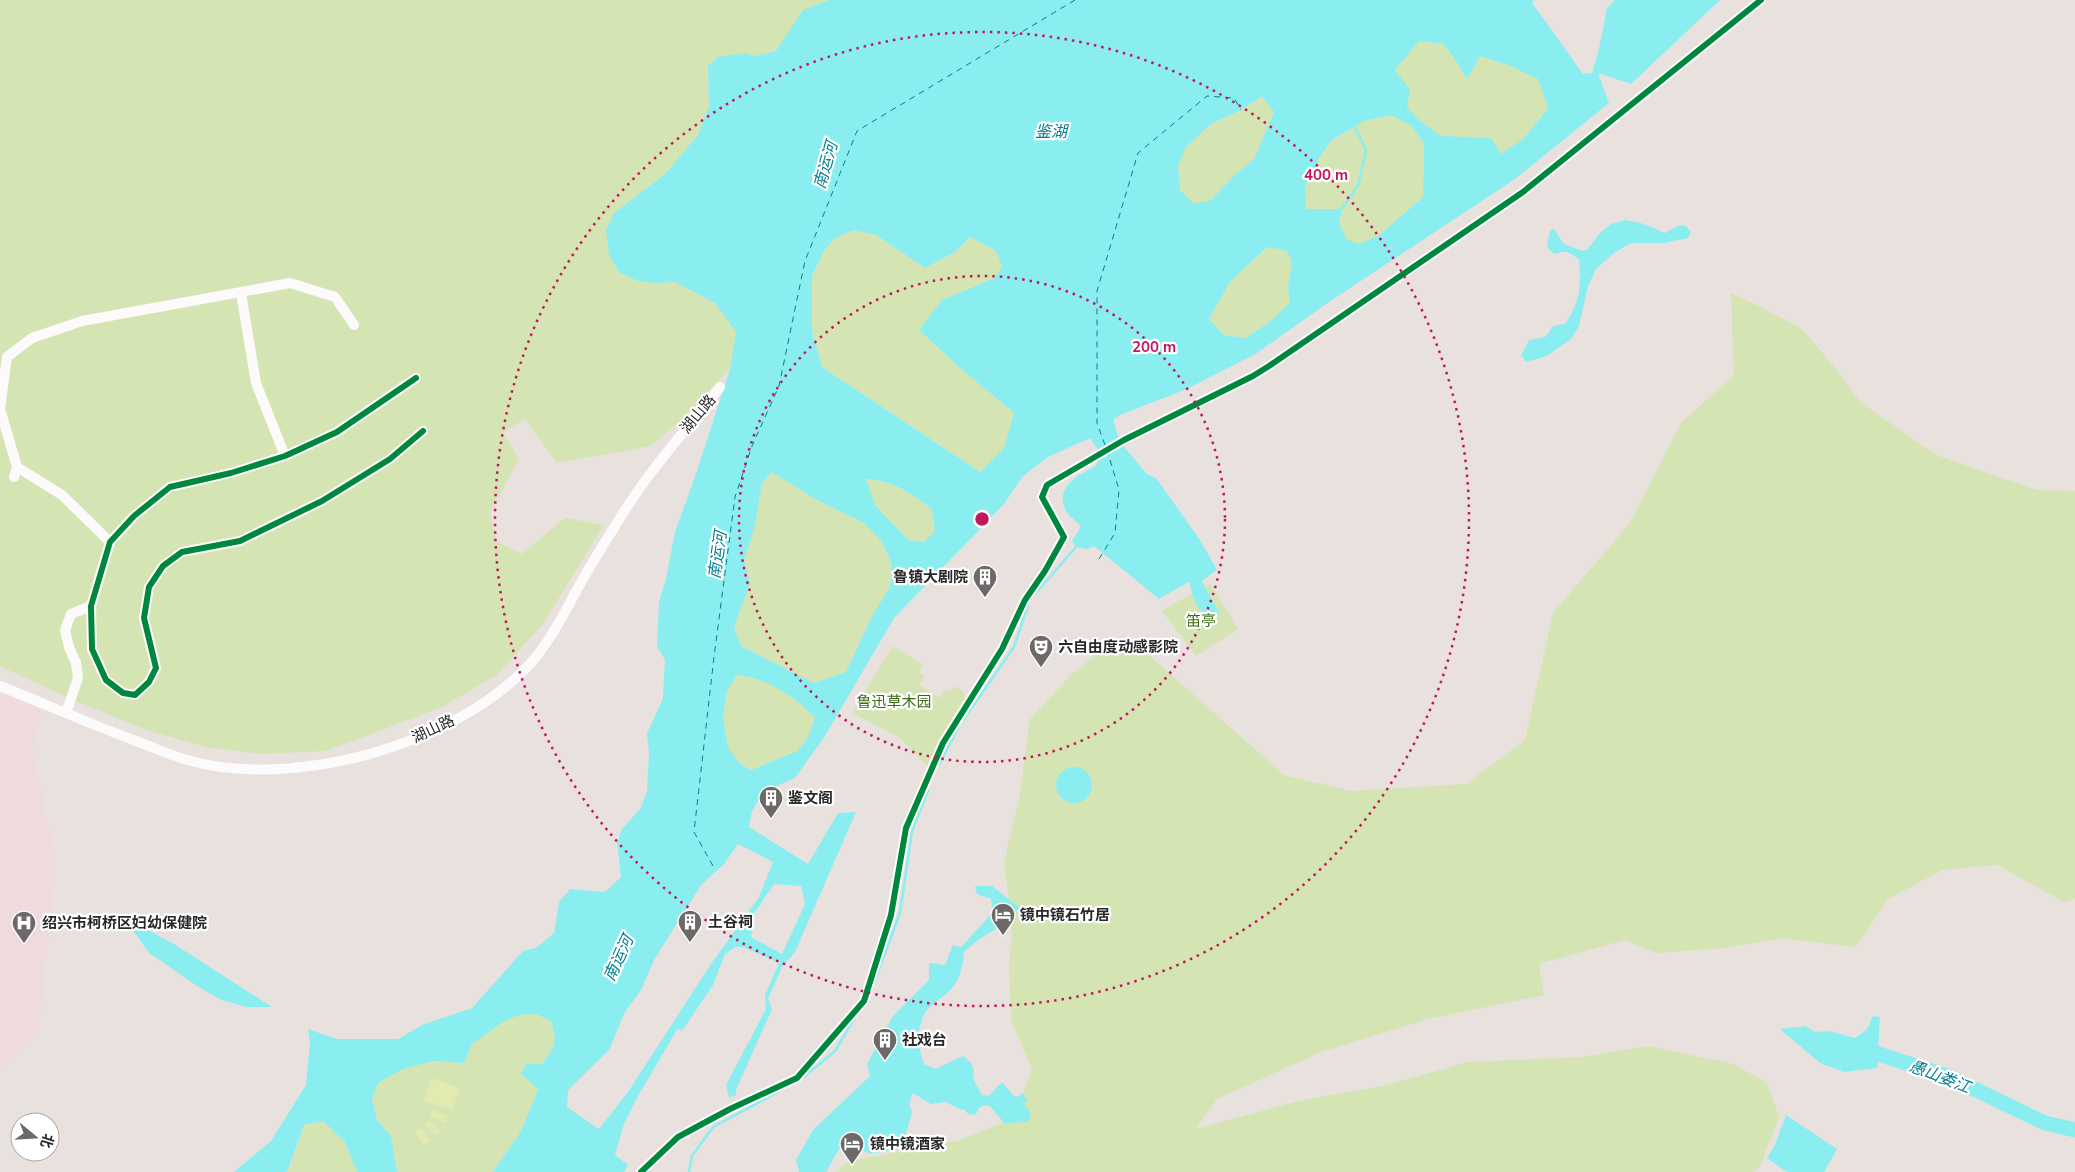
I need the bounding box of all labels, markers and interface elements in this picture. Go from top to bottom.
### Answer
water label: 鉴湖 [1035,121,1070,143]
water label: 南运河 [809,136,844,191]
text: 400 m [1304,165,1348,185]
text: 200 m [1132,337,1176,357]
street label: 湖山路 [676,390,720,438]
centre of rings [973,510,991,528]
water label: 南运河 [704,527,733,580]
building icon: 鲁镇大剧院 [972,564,998,598]
place label: 鲁镇大剧院 [893,567,968,587]
park label: 笛亭 [1186,611,1216,631]
theatre icon: 六自由度动感影院 [1028,634,1054,668]
place label: 六自由度动感影院 [1058,637,1178,657]
park label: 鲁迅草木园 [856,692,932,712]
street label: 湖山路 [408,710,458,748]
building icon: 鉴文阁 [758,785,784,819]
place label: 鉴文阁 [788,788,833,808]
hotel icon: 镜中镜石竹居 [990,902,1016,936]
place label: 镜中镜石竹居 [1020,905,1110,925]
building icon: 土谷祠 [677,909,703,943]
hospital icon: 绍兴市柯桥区妇幼保健院 [11,910,37,944]
place label: 土谷祠 [708,912,753,932]
place label: 绍兴市柯桥区妇幼保健院 [42,913,207,933]
water label: 南运河 [599,929,640,985]
building icon: 社戏台 [872,1027,898,1061]
place label: 社戏台 [902,1030,947,1050]
water label: 愚山娄江 [1906,1055,1975,1099]
north arrow [10,1112,60,1162]
text: 北 [36,1131,58,1150]
hotel icon: 镜中镜酒家 [839,1131,865,1165]
place label: 镜中镜酒家 [870,1134,945,1154]

